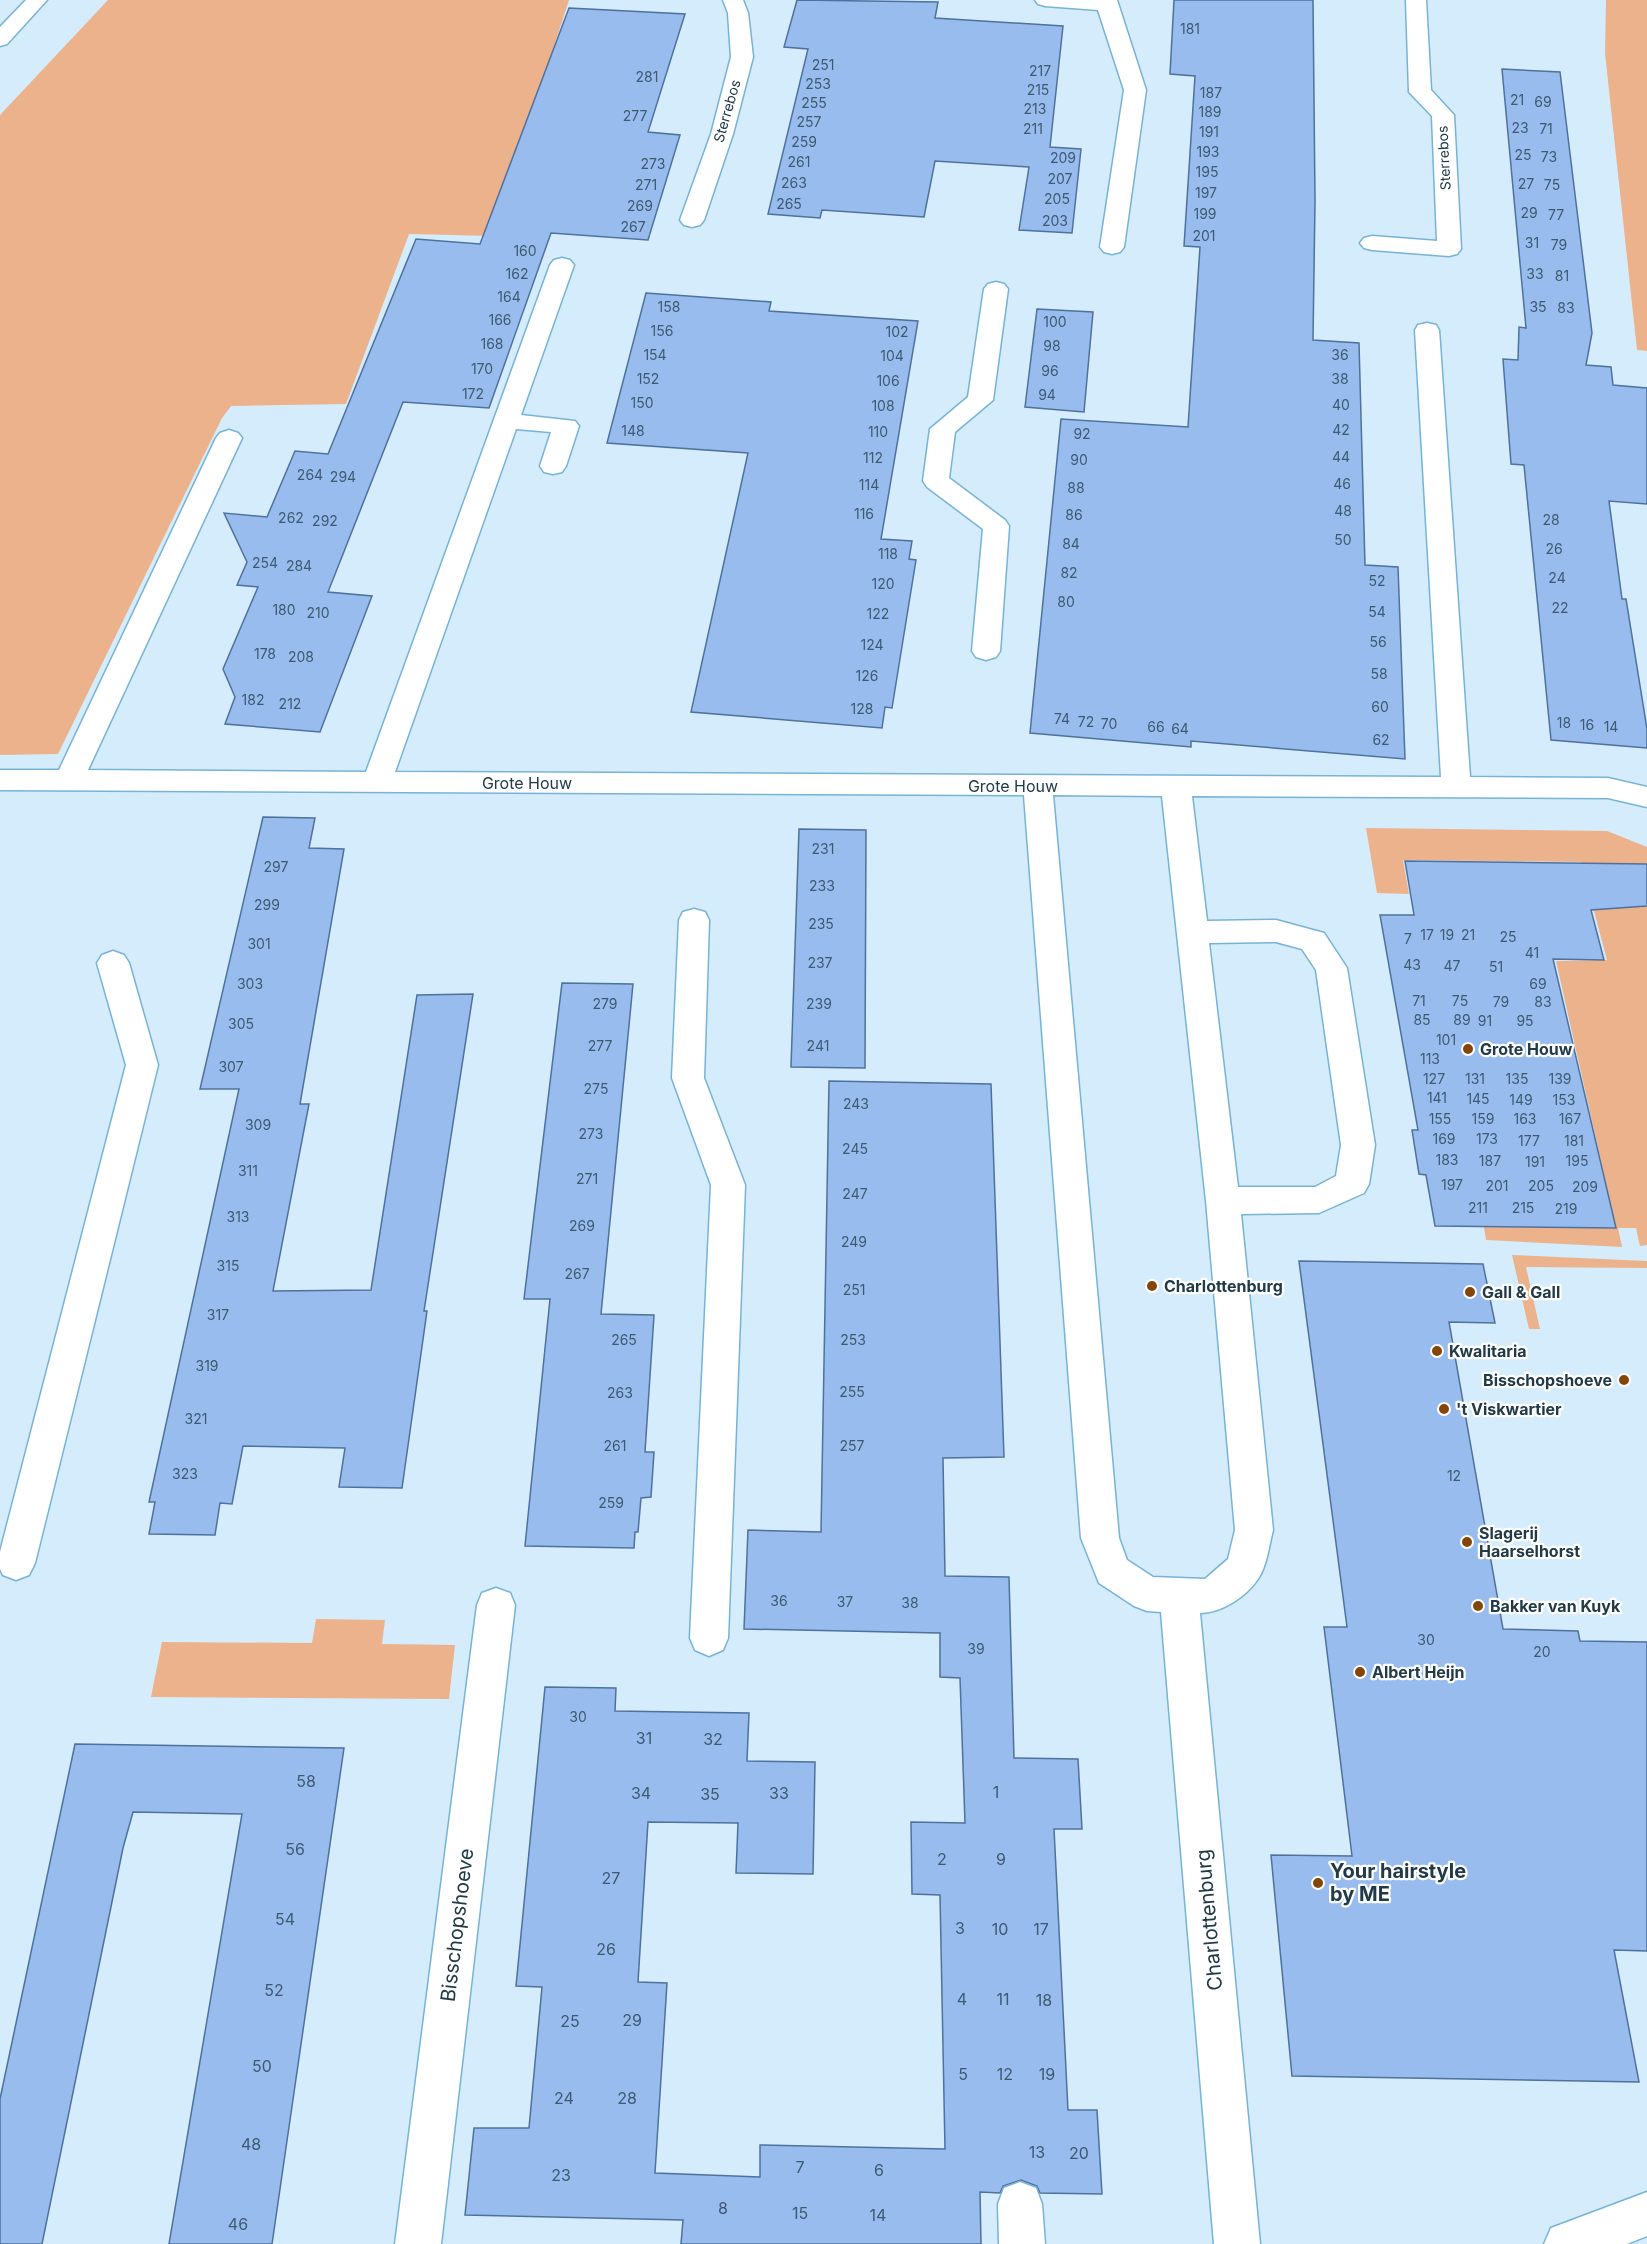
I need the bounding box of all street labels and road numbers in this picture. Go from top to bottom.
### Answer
street label: Sterrebos [709,77,744,144]
street label: Sterrebos [1433,125,1454,191]
street label: Grote Houw [482,773,572,793]
street label: Grote Houw [968,776,1058,796]
street label: Bisschopshoeve [436,1847,478,2003]
street label: Charlottenburg [1191,1848,1227,1992]

